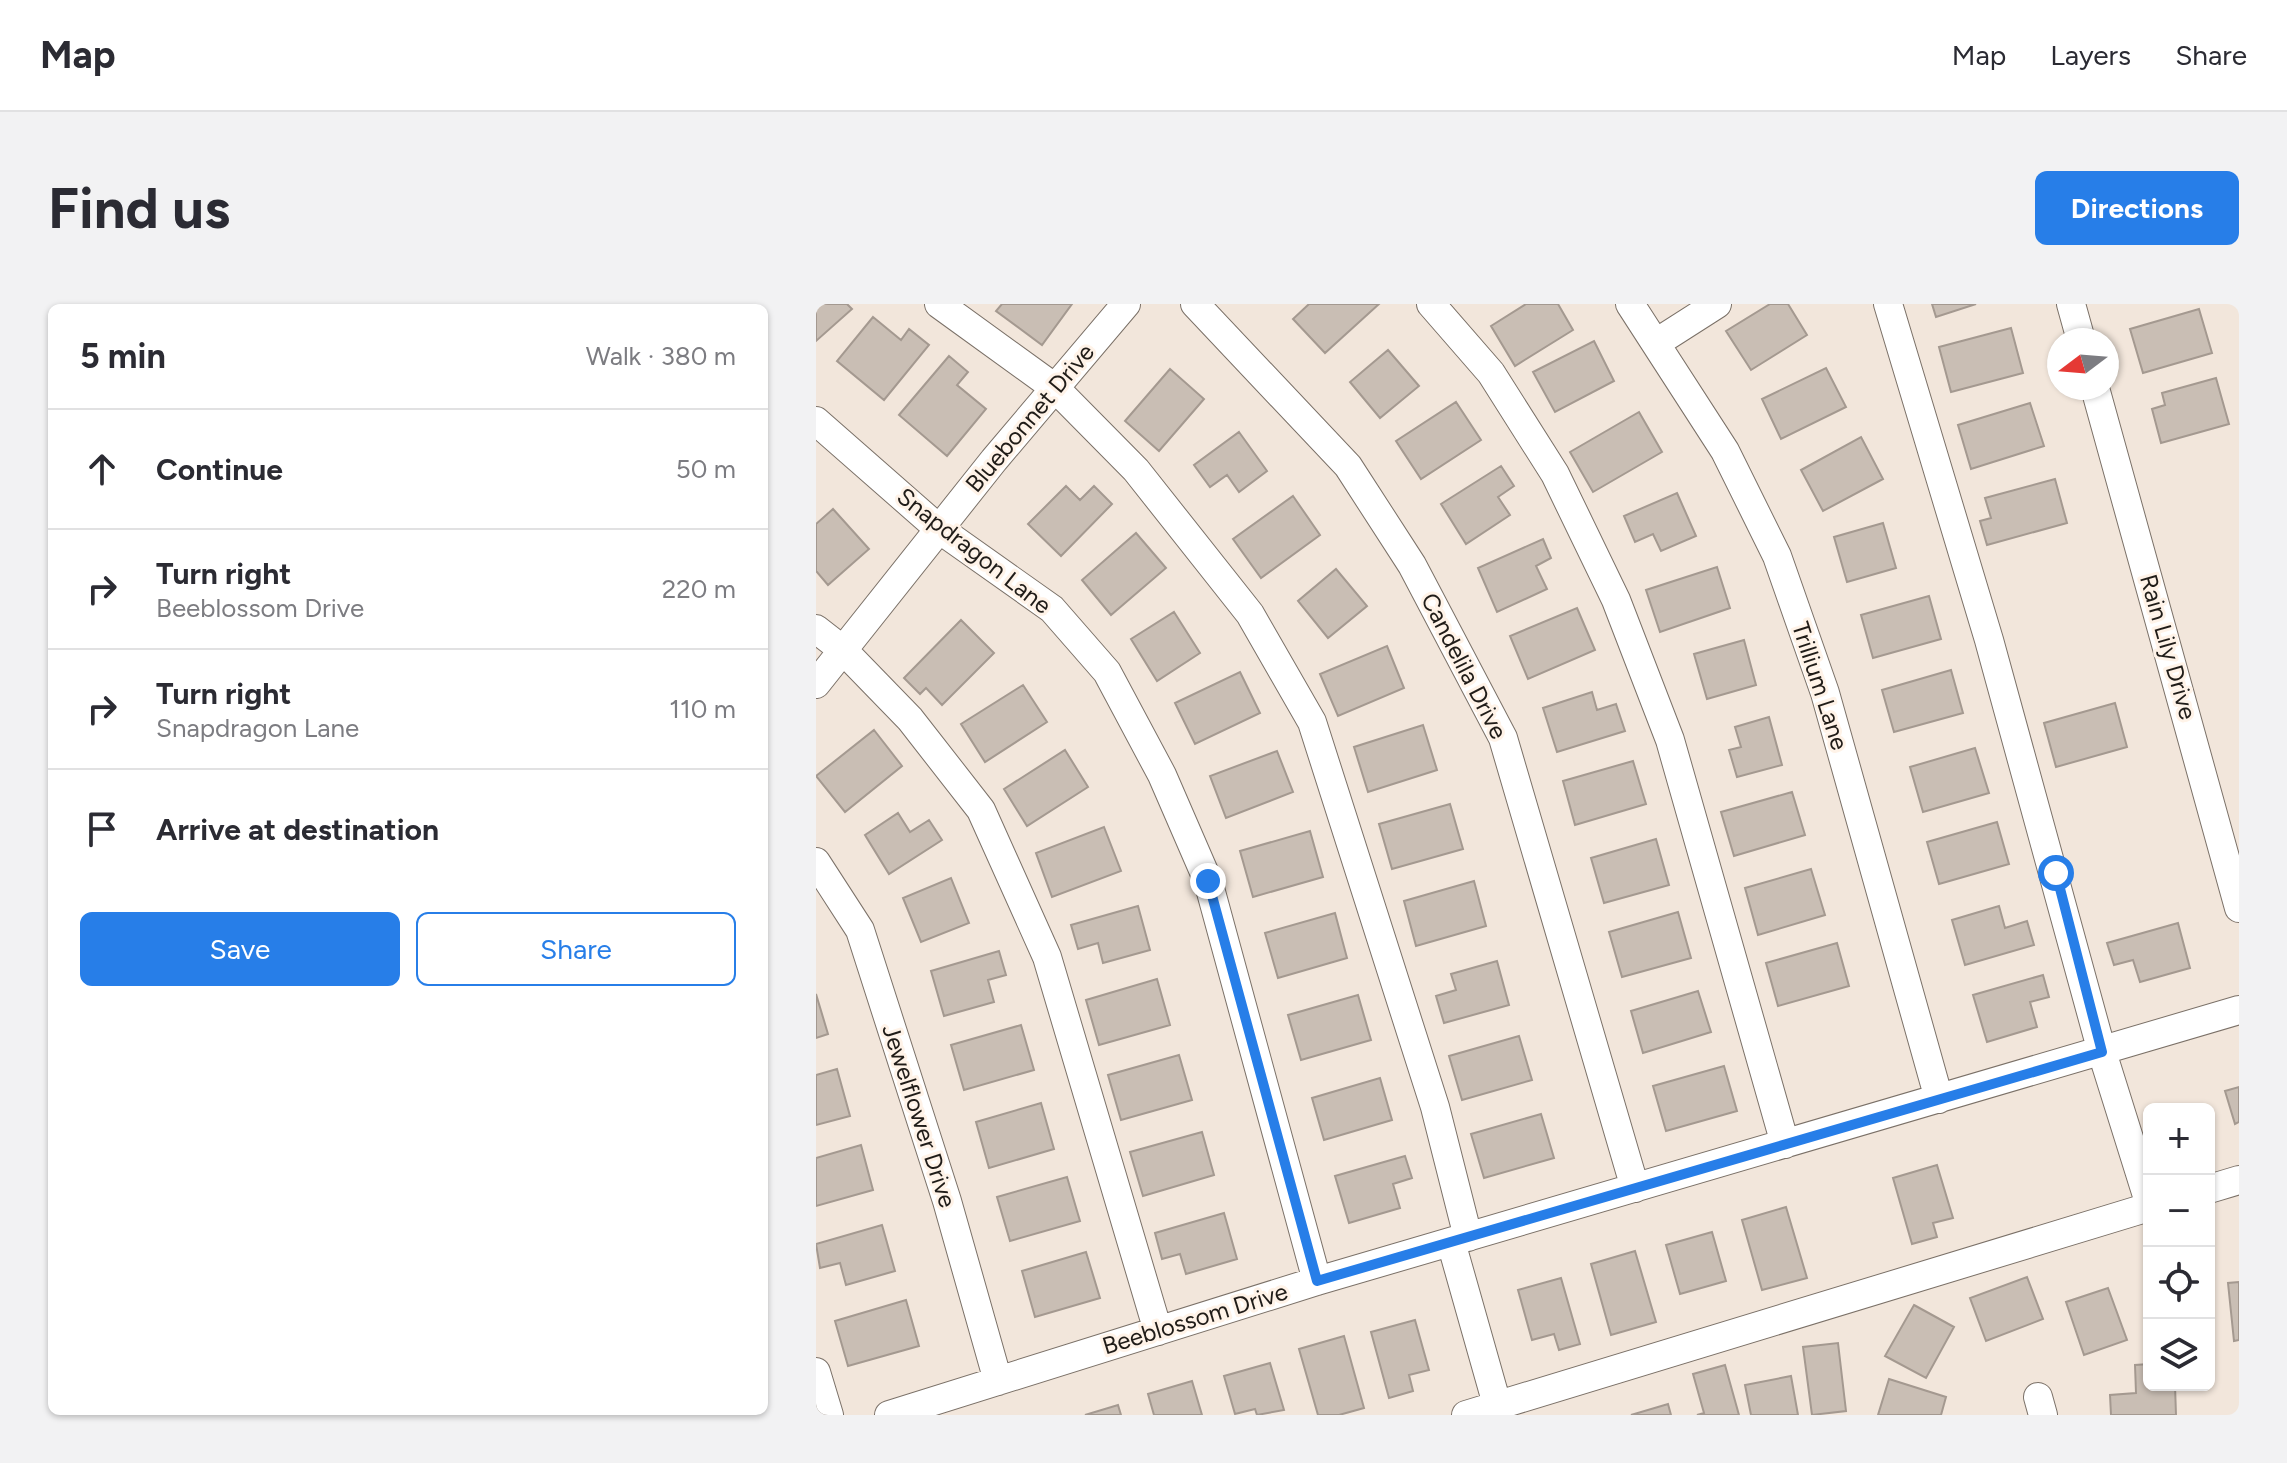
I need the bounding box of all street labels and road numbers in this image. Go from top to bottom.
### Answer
street label: Bluebonnet Drive [959,338,1100,498]
street label: Snapdragon Lane [891,481,1057,620]
street label: Rain Lily Drive [2134,571,2203,723]
street label: Candelila Drive [1415,588,1514,744]
street label: Trillium Lane [1786,618,1855,754]
street label: Jewelflower Drive [876,1021,963,1211]
street label: Beeblossom Drive [1099,1277,1291,1360]

